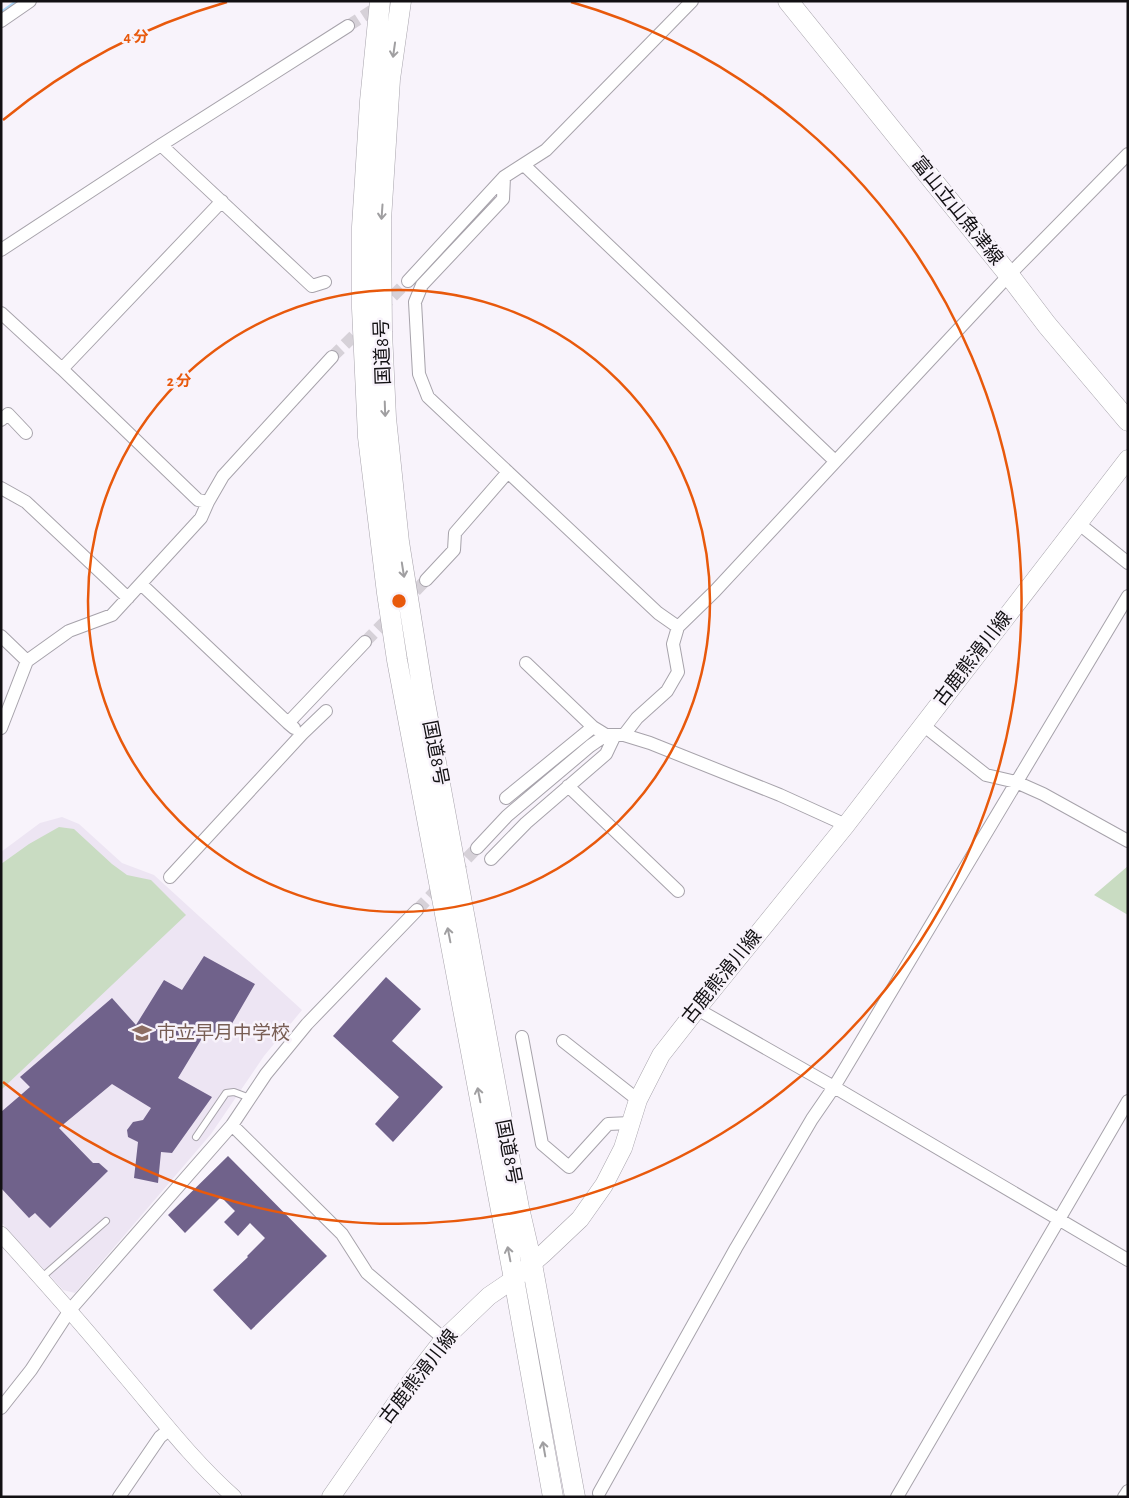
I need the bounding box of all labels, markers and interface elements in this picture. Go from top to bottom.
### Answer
text: 4 分 [124,29,148,45]
one-way arrow [389,41,399,57]
street label: 富山立山魚津線 [908,152,1008,269]
one-way arrow [377,203,386,219]
street label: 国道8号 [371,319,394,385]
text: 2 分 [167,373,191,389]
one-way arrow [381,401,390,417]
one-way arrow [399,562,409,578]
centre of rings [390,592,408,610]
street label: 古鹿熊滑川線 [930,608,1016,710]
street label: 国道8号 [419,719,452,787]
street label: 古鹿熊滑川線 [678,926,765,1027]
one-way arrow [443,927,453,943]
school or university icon: 市立早月中学校 [131,1022,153,1044]
place label: 市立早月中学校 [157,1022,290,1043]
one-way arrow [473,1087,483,1103]
street label: 国道8号 [492,1118,525,1186]
one-way arrow [504,1247,514,1263]
street label: 古鹿熊滑川線 [376,1326,462,1428]
one-way arrow [539,1441,549,1457]

